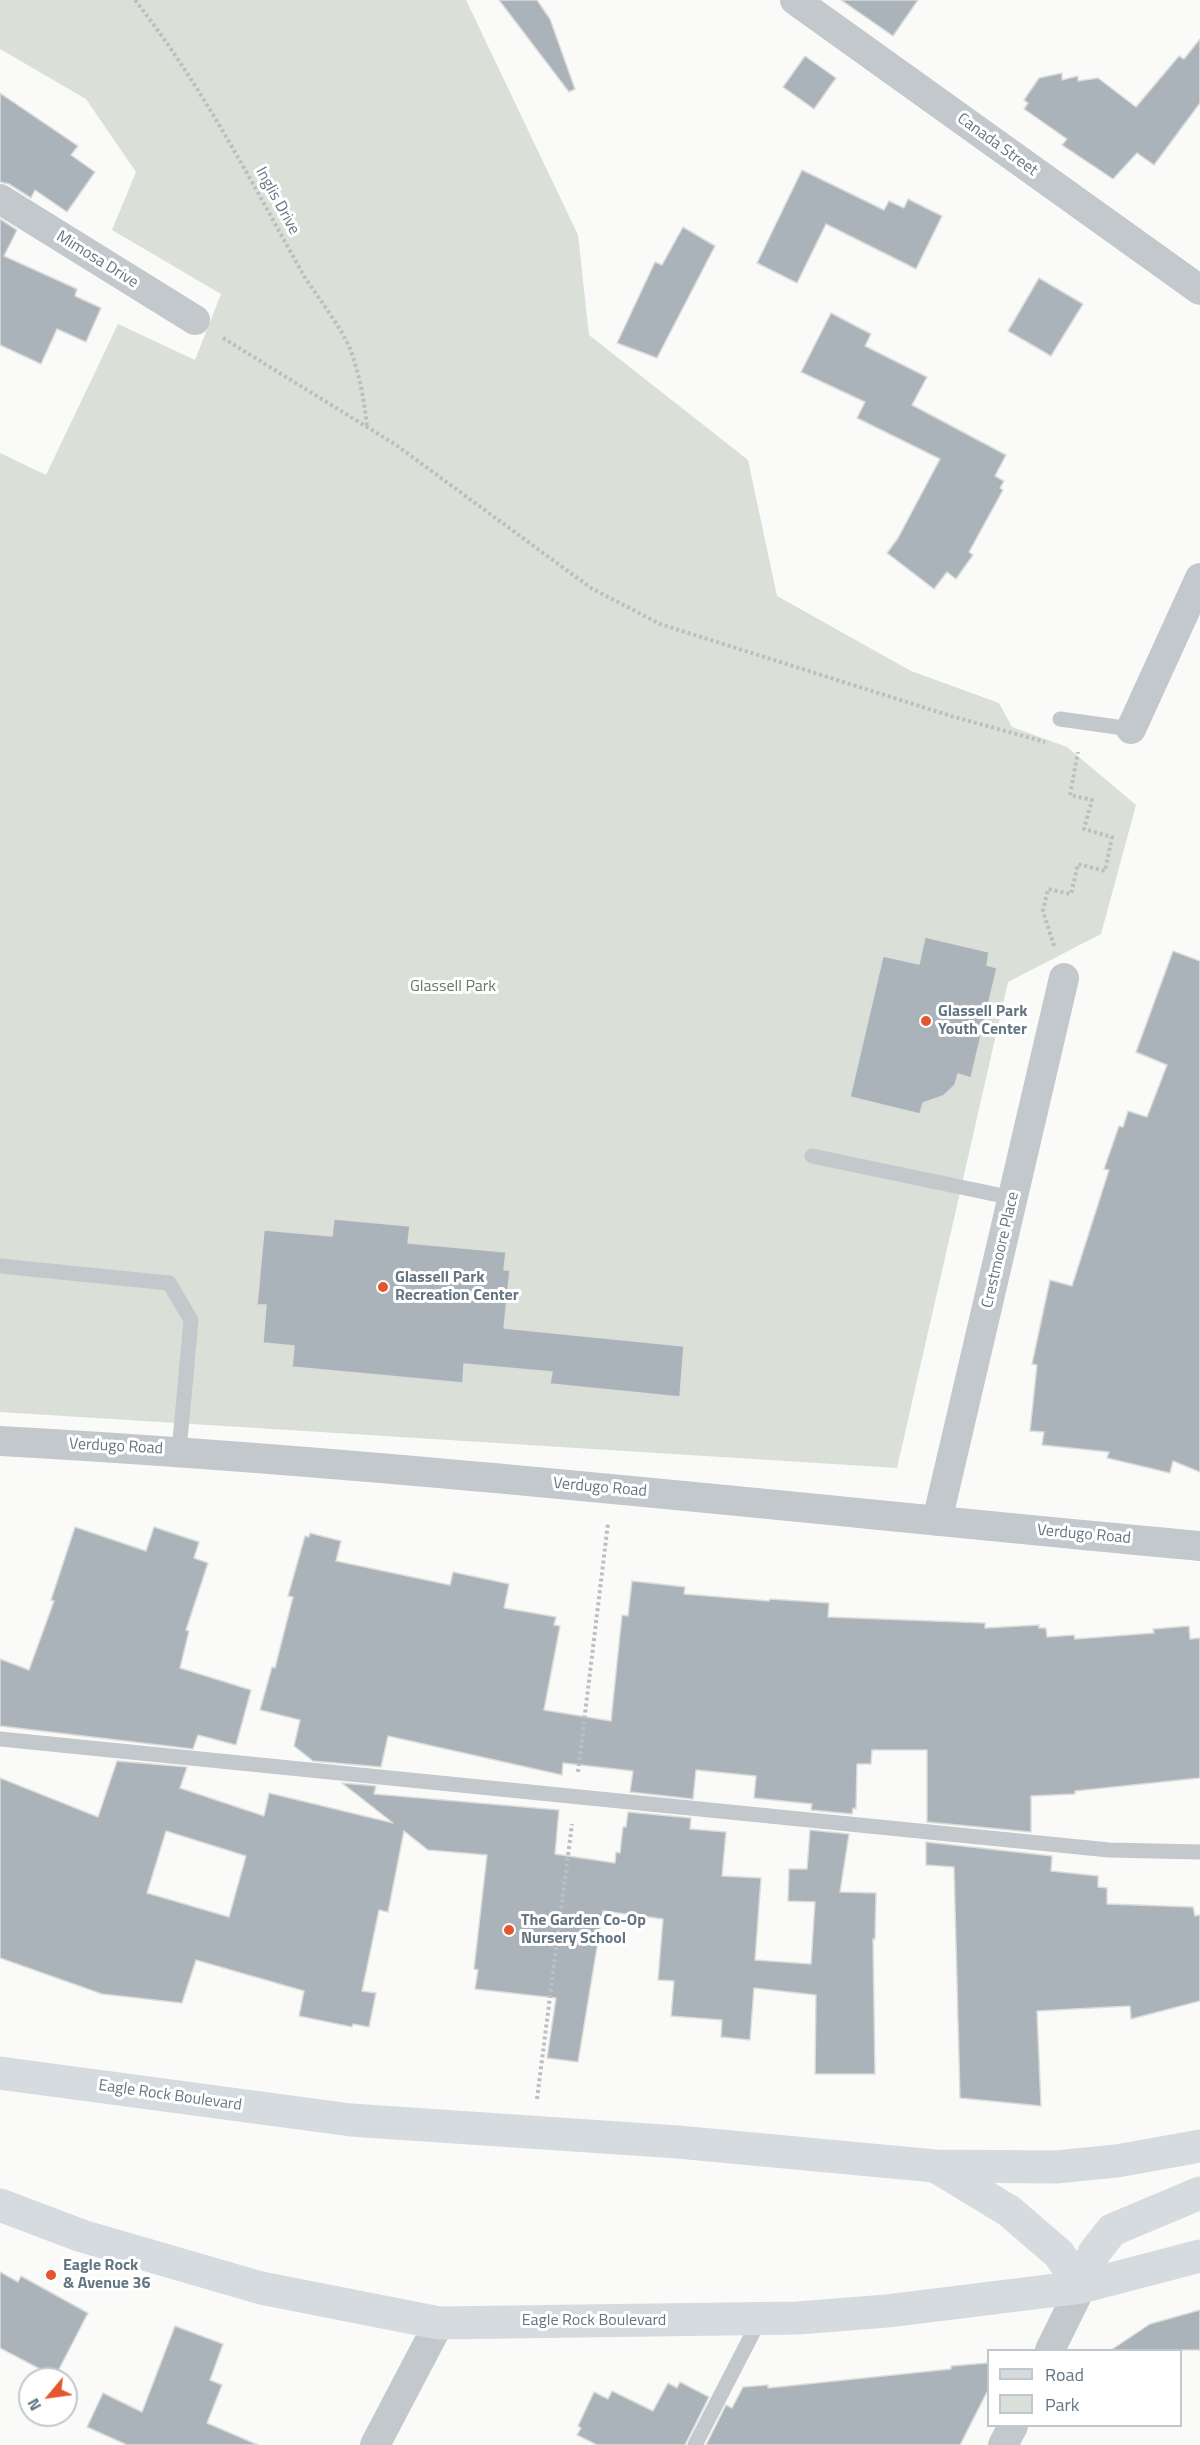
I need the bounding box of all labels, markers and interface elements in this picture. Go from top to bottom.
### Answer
street label: Canada Street [953,109,1041,181]
street label: Inglis Drive [251,164,303,238]
street label: Mimosa Drive [53,227,141,293]
park label: Glassell Park [410,977,496,997]
place label: Glassell Park Youth Center [938,1002,1027,1040]
marker: Glassell Park Youth Center [919,1014,933,1028]
street label: Crestmoore Place [978,1190,1024,1310]
place label: Glassell Park Recreation Center [395,1268,519,1306]
marker: Glassell Park Recreation Center [376,1280,390,1294]
street label: Verdugo Road [69,1435,163,1459]
street label: Verdugo Road [552,1474,648,1502]
street label: Verdugo Road [1036,1521,1132,1549]
place label: The Garden Co-Op Nursery School [521,1911,646,1949]
marker: The Garden Co-Op Nursery School [502,1923,516,1937]
street label: Eagle Rock Boulevard [97,2076,243,2116]
place label: Eagle Rock & Avenue 36 [63,2256,150,2294]
marker: Eagle Rock & Avenue 36 [44,2268,58,2282]
street label: Eagle Rock Boulevard [522,2311,666,2331]
legend [987,2349,1182,2427]
text: Road [1045,2361,1084,2388]
north arrow [18,2367,78,2427]
text: Park [1045,2391,1079,2418]
text: N [21,2394,47,2415]

